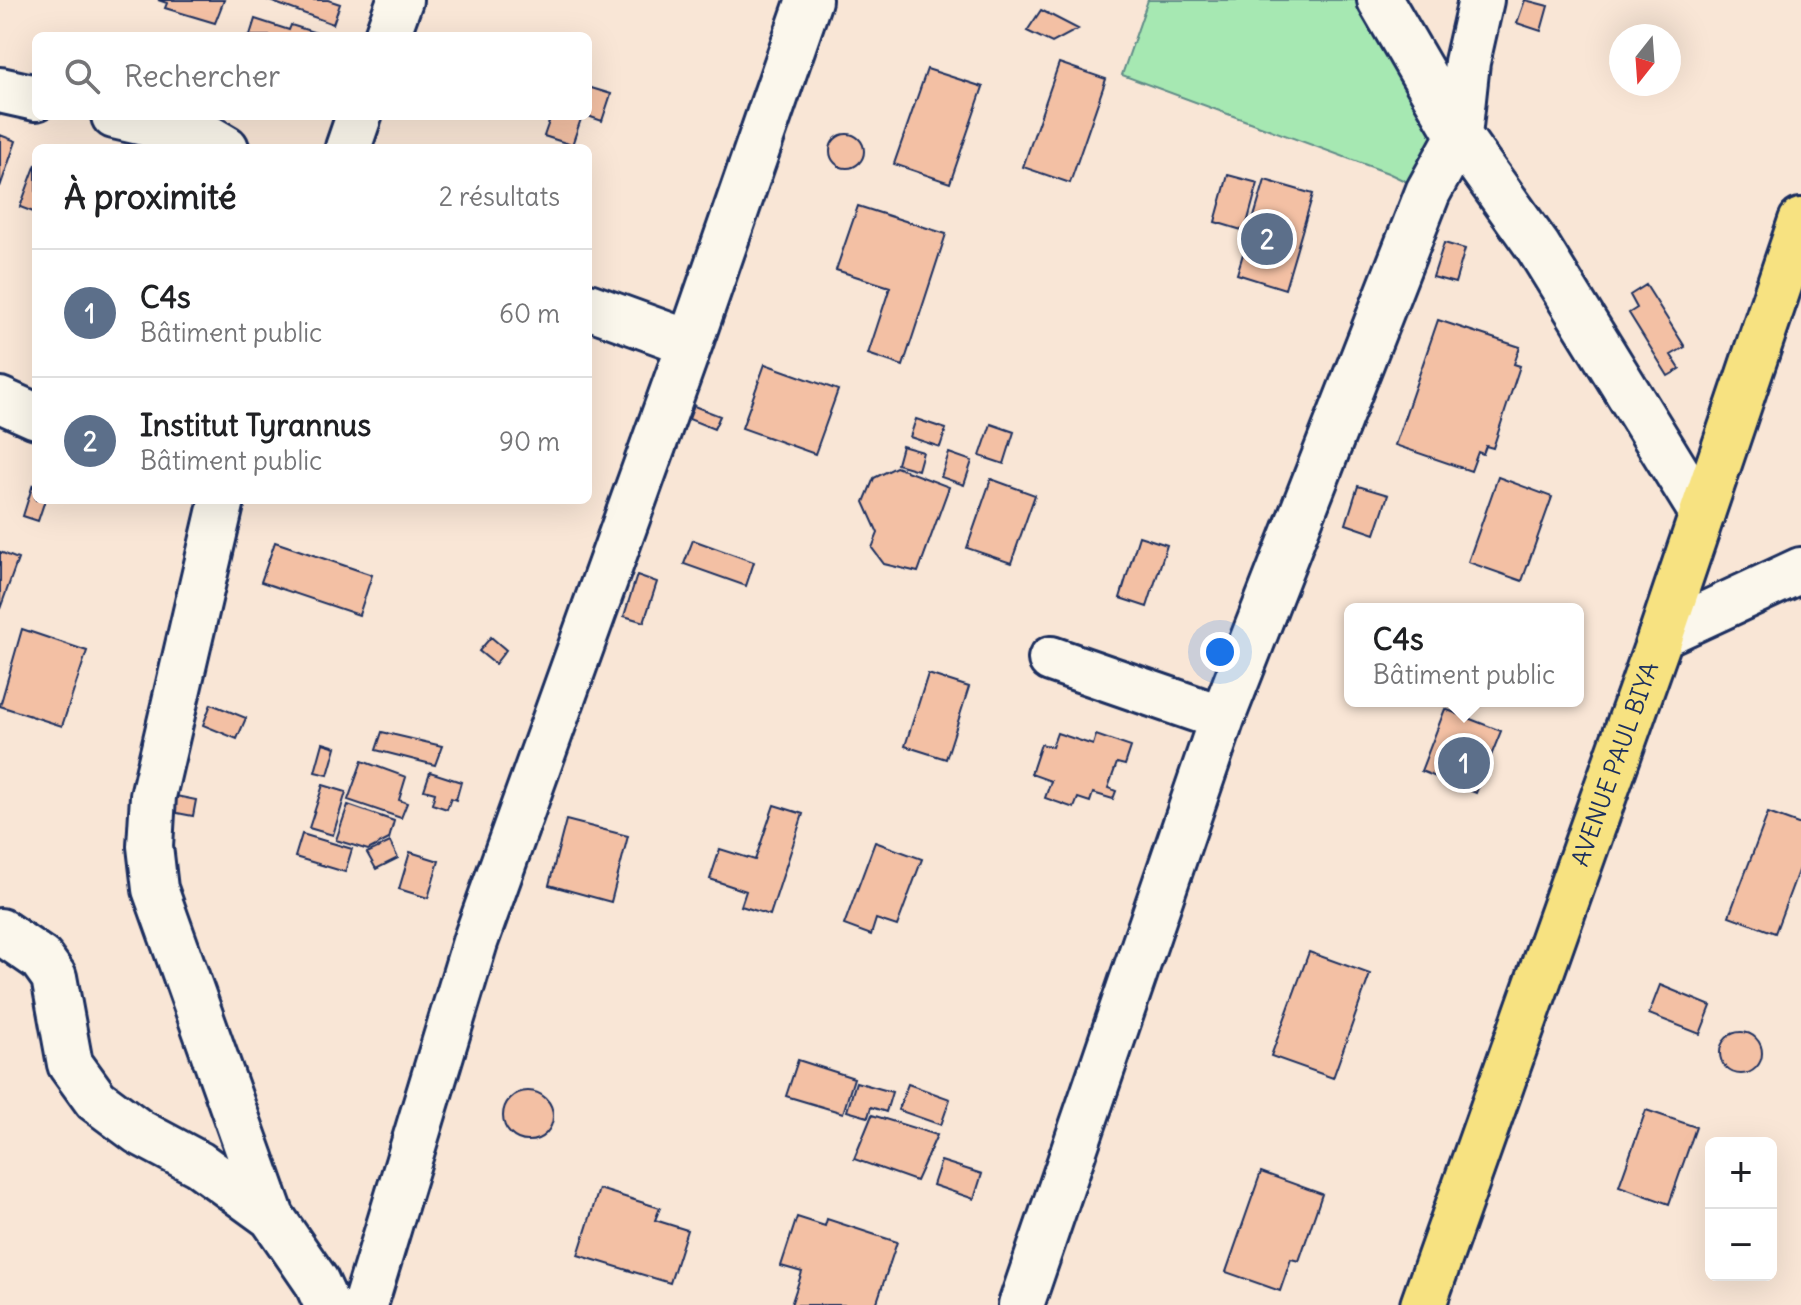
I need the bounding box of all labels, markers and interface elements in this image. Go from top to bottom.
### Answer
north arrow [1609,24,1681,96]
search box [32,32,592,120]
icon: search [60,54,104,98]
text: Rechercher [124,57,280,95]
text: À proximité [64,175,237,218]
text: 2 résultats [439,180,560,213]
pin: 2 [1241,209,1293,269]
text: C4s [140,278,191,316]
text: 1 [85,297,95,330]
text: 60 m [499,297,560,330]
text: Bâtiment public [140,316,322,349]
text: Institut Tyrannus [140,406,371,444]
text: 2 [83,425,97,458]
text: 90 m [499,425,560,458]
text: Bâtiment public [140,444,322,477]
popup [1344,603,1584,707]
text: C4s [1373,620,1424,658]
your location [1200,632,1240,672]
text: Bâtiment public [1373,658,1555,691]
street label: AVENUE PAUL BIYA [1564,658,1664,870]
pin: 1 [1438,733,1490,793]
map controls [1705,1137,1777,1281]
button: + [1705,1137,1777,1209]
button: − [1705,1209,1777,1281]

